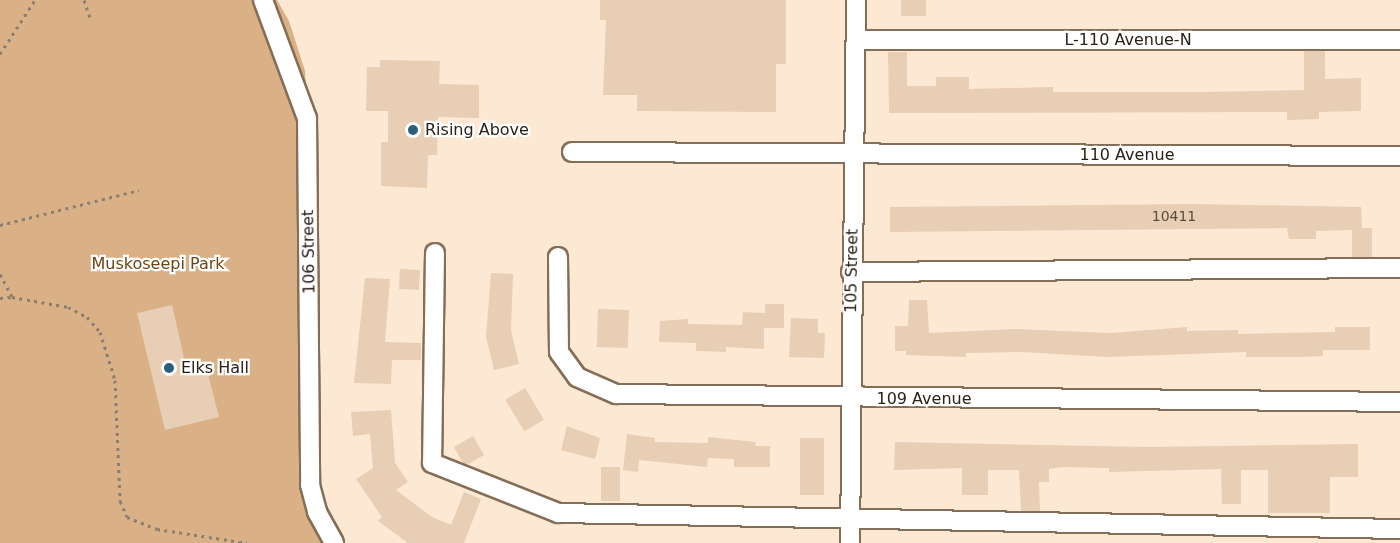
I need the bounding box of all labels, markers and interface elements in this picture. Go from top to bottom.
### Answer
street label: L-110 Avenue-N [1064,30,1192,50]
place label: Rising Above [425,120,529,140]
marker: Rising Above [406,123,420,137]
street label: 110 Avenue [1079,145,1175,165]
house number: 10411 [1152,208,1196,224]
street label: 106 Street [299,210,319,294]
street label: 105 Street [842,229,862,313]
park label: Muskoseepi Park [91,254,225,274]
place label: Elks Hall [181,358,249,378]
marker: Elks Hall [162,361,176,375]
street label: 109 Avenue [876,389,972,409]

